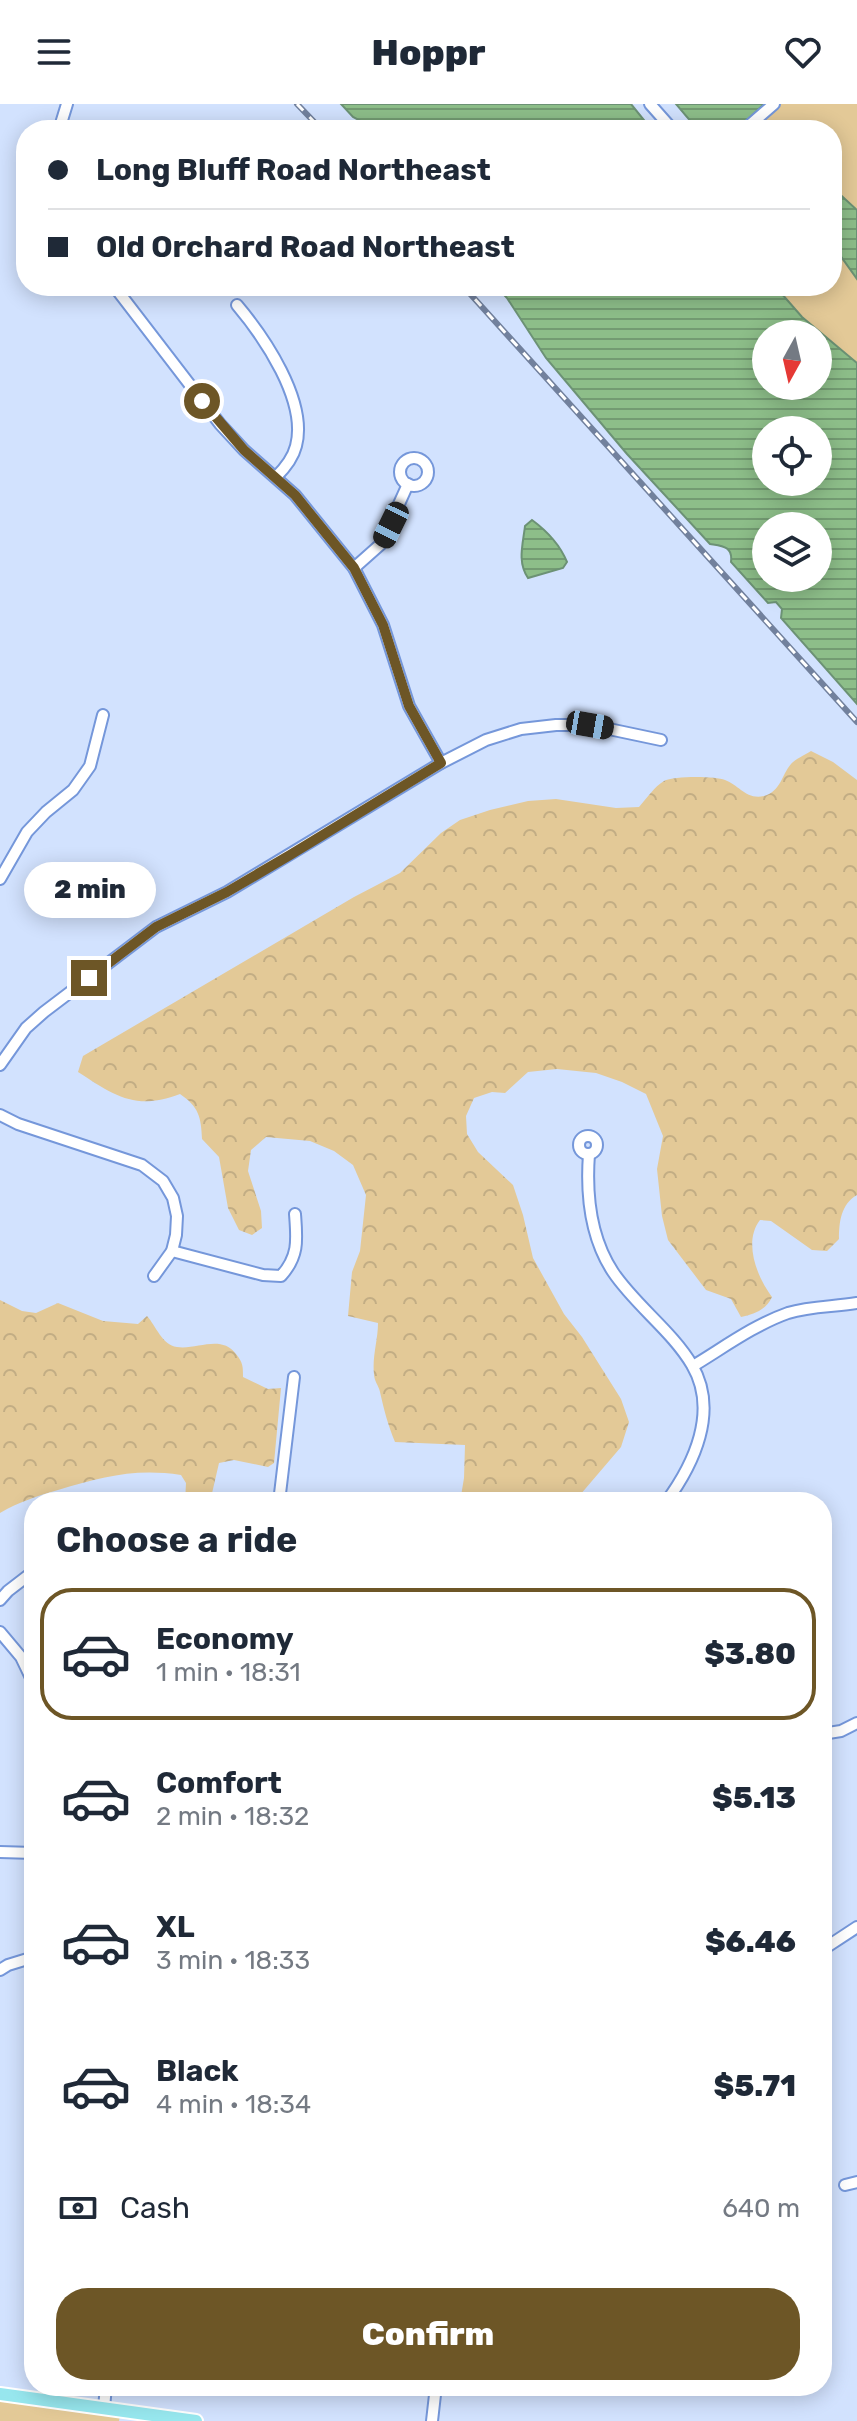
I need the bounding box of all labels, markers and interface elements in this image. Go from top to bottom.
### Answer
icon: menu [32,30,76,74]
icon: heart [781,30,825,74]
text: Hoppr [372,31,485,74]
text: Long Bluff Road Northeast [96,152,491,188]
text: Old Orchard Road Northeast [96,229,515,265]
north arrow [752,320,832,400]
map controls [752,320,832,592]
route start [184,383,220,419]
button: locate [752,416,832,496]
car [370,498,412,552]
button: layers [752,512,832,592]
car [564,709,616,741]
callout: 2 min [23,862,155,918]
text: 2 min [54,874,126,905]
route end [71,960,107,996]
text: Choose a ride [56,1518,297,1561]
icon: car [60,1618,132,1690]
text: Economy [156,1621,294,1657]
text: $3.80 [704,1636,796,1672]
text: 1 min · 18:31 [156,1657,301,1688]
icon: car [60,1762,132,1834]
text: Comfort [156,1765,282,1801]
text: $5.13 [712,1780,796,1816]
text: 2 min · 18:32 [156,1801,309,1832]
icon: car [60,1906,132,1978]
text: XL [156,1909,195,1945]
text: $6.46 [705,1924,796,1960]
text: 3 min · 18:33 [156,1945,310,1976]
icon: car [60,2050,132,2122]
text: Black [156,2053,239,2089]
text: $5.71 [714,2068,796,2104]
text: 4 min · 18:34 [156,2089,311,2120]
icon: cash [56,2186,100,2230]
text: Cash [120,2190,190,2226]
text: 640 m [722,2193,800,2224]
button: Confirm [56,2288,800,2380]

